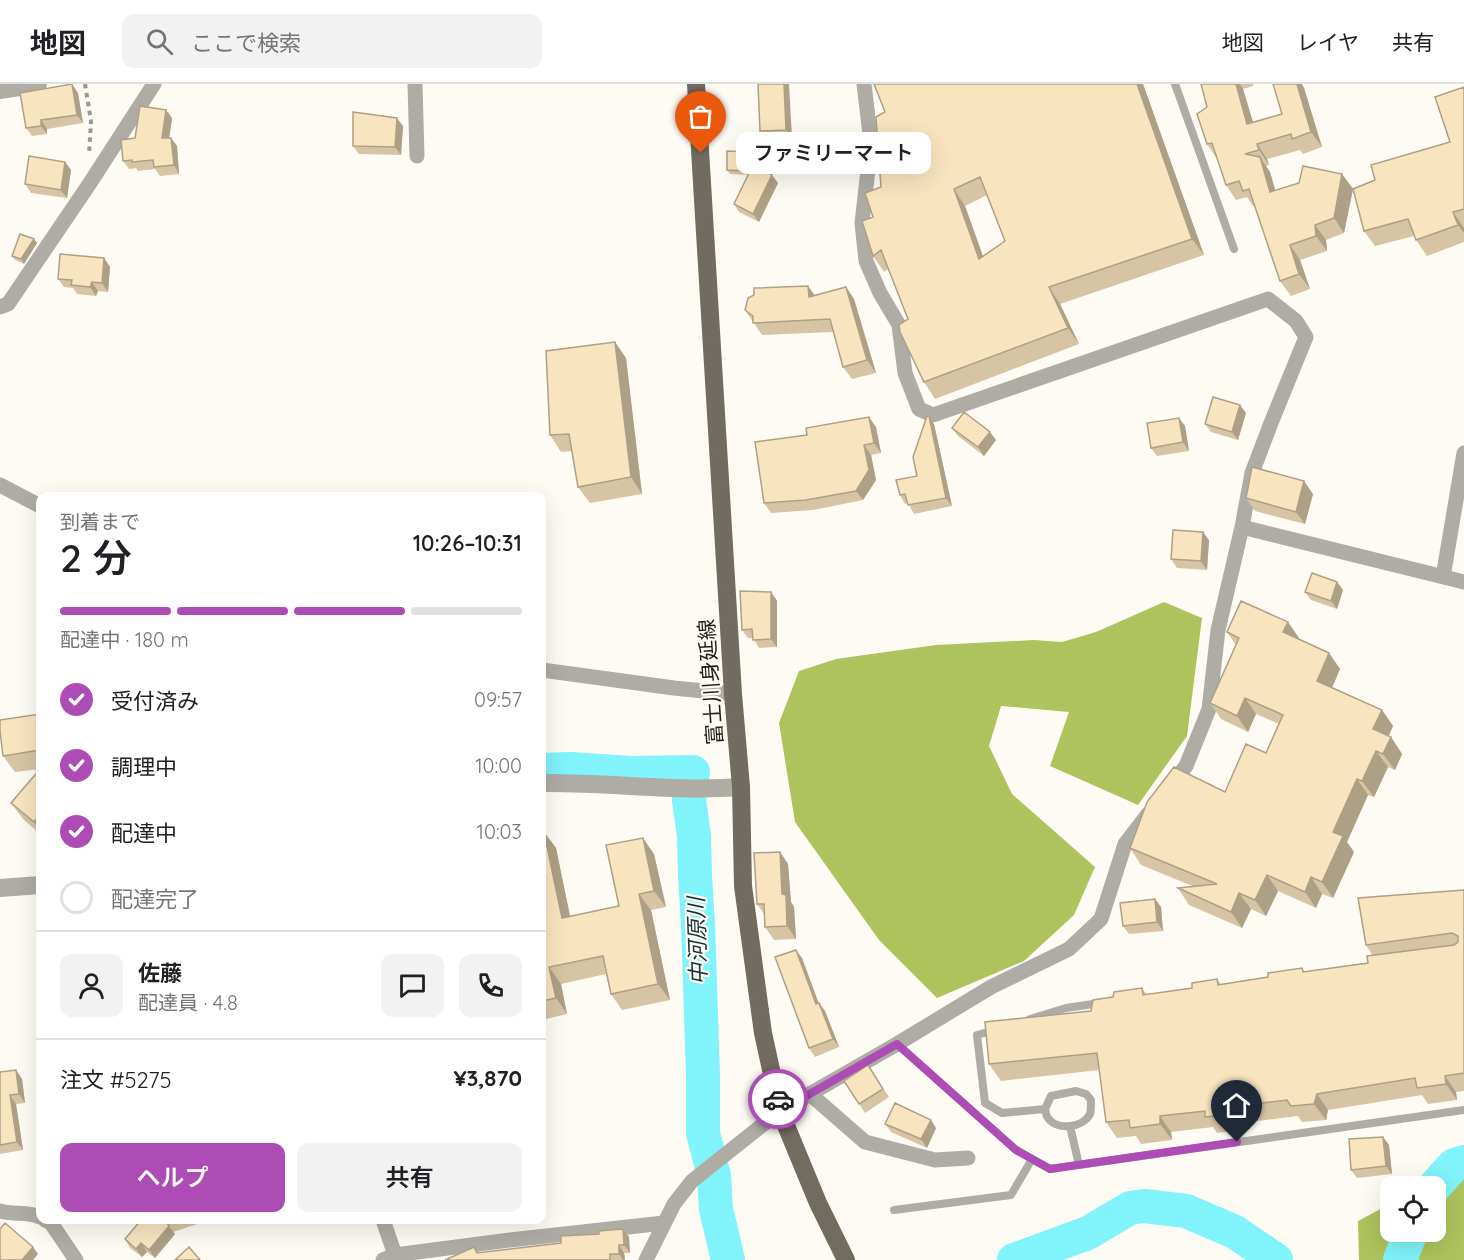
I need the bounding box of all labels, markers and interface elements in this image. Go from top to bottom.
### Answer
search box [122,14,542,68]
text: 地図 [30,25,86,60]
icon: search [143,25,176,58]
text: ここで検索 [191,29,301,57]
text: 地図 [1222,29,1264,55]
text: レイヤ [1297,29,1359,55]
text: 共有 [1392,29,1434,55]
pin [675,91,726,153]
icon: bag [684,100,717,133]
callout: ファミリーマート [737,132,932,174]
text: ファミリーマート [754,140,914,165]
text: 到着まで [60,509,140,534]
text: 10:26–10:31 [413,529,522,557]
text: 2 分 [60,533,132,582]
street label: 富士川身延線 [693,618,727,746]
text: 配達中 · 180 m [60,627,189,652]
icon: check [60,683,93,716]
text: 受付済み [111,687,199,715]
text: 09:57 [474,687,522,712]
icon: check [60,749,93,782]
text: 調理中 [111,753,177,781]
text: 10:00 [475,753,522,778]
icon: check [60,815,93,848]
text: 配達中 [111,819,177,847]
text: 10:03 [477,819,522,844]
text: 配達完了 [111,885,199,913]
water label: 中河原川 [681,895,713,985]
button: person [60,954,123,1017]
button: chat [381,954,444,1017]
button: phone [459,954,522,1017]
text: 佐藤 [138,959,182,987]
text: 配達員 · 4.8 [138,990,238,1015]
text: ¥3,870 [453,1064,522,1092]
text: 注文 #5275 [60,1066,171,1094]
courier [748,1069,808,1129]
pin [1211,1080,1262,1142]
icon: car [762,1083,795,1116]
icon: home [1220,1089,1253,1122]
button: ヘルプ [60,1143,285,1212]
button: 共有 [297,1143,522,1212]
map controls [1380,1176,1446,1242]
button: locate [1380,1176,1446,1242]

